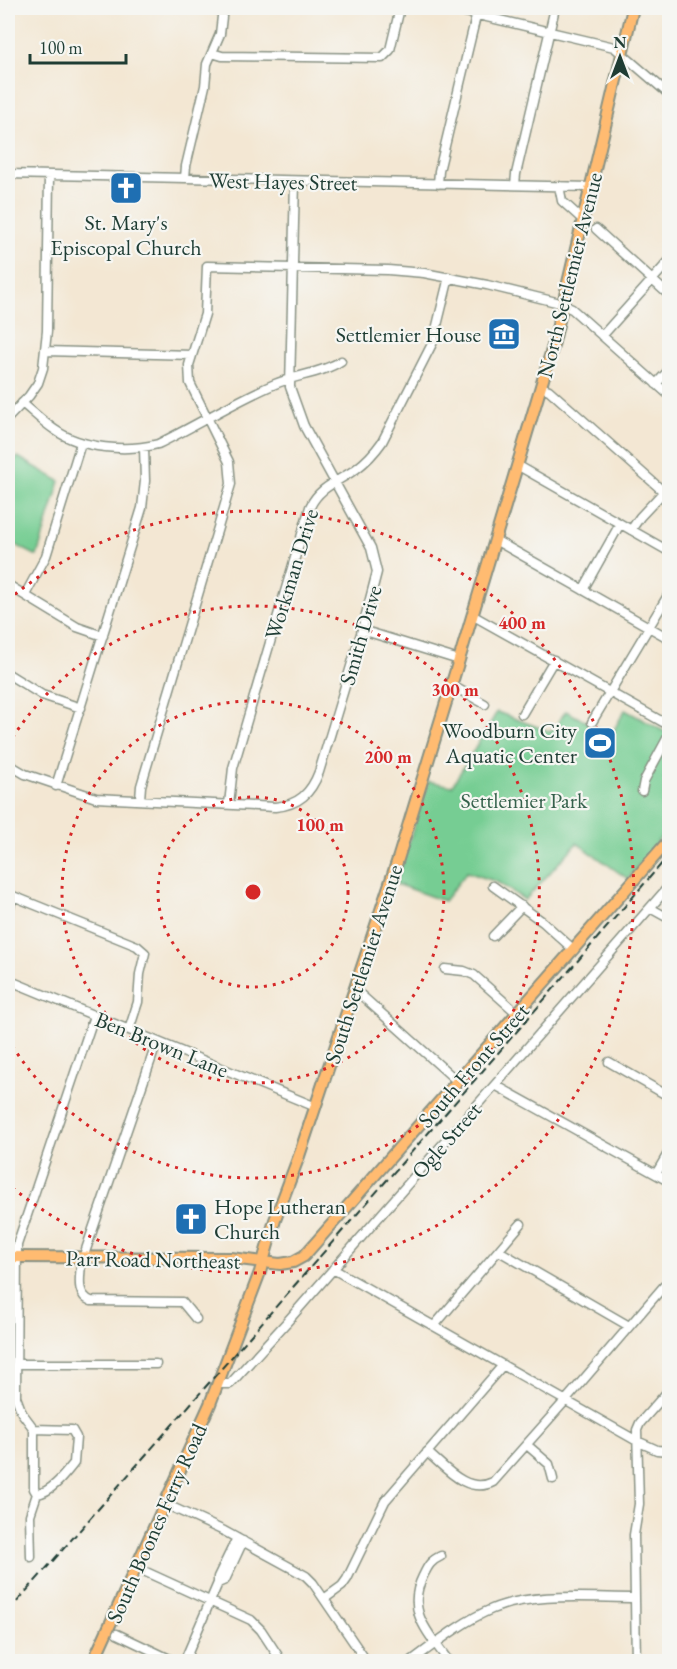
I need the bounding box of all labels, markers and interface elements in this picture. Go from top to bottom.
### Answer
scale bar [30,27,126,65]
north arrow [590,27,650,87]
text: N [614,32,627,53]
text: 100 m [39,36,83,59]
street label: West Hayes Street [208,166,358,197]
street label: North Settlemier Avenue [530,169,609,381]
church icon: St. Mary's Episcopal Church [108,170,144,206]
place label: St. Mary's Episcopal Church [50,208,202,262]
museum icon: Settlemier House [486,316,522,352]
place label: Settlemier House [336,320,481,349]
street label: Workman Drive [258,505,325,643]
street label: Smith Drive [332,582,389,688]
text: 400 m [498,611,546,634]
text: 300 m [431,678,479,701]
place label: Woodburn City Aquatic Center [442,716,578,770]
sports icon: Woodburn City Aquatic Center [582,725,618,761]
text: 200 m [364,745,412,768]
park label: Settlemier Park [461,786,588,815]
text: 100 m [296,813,344,836]
street label: South Settlemier Avenue [318,860,410,1067]
centre of rings [243,882,263,902]
street label: South Front Street [411,997,536,1134]
street label: Ben Brown Lane [91,1005,233,1085]
street label: Ogle Street [405,1096,488,1185]
place label: Hope Lutheran Church [214,1192,346,1246]
church icon: Hope Lutheran Church [173,1201,209,1237]
street label: Parr Road Northeast [65,1243,241,1276]
street label: South Boones Ferry Road [99,1418,214,1628]

